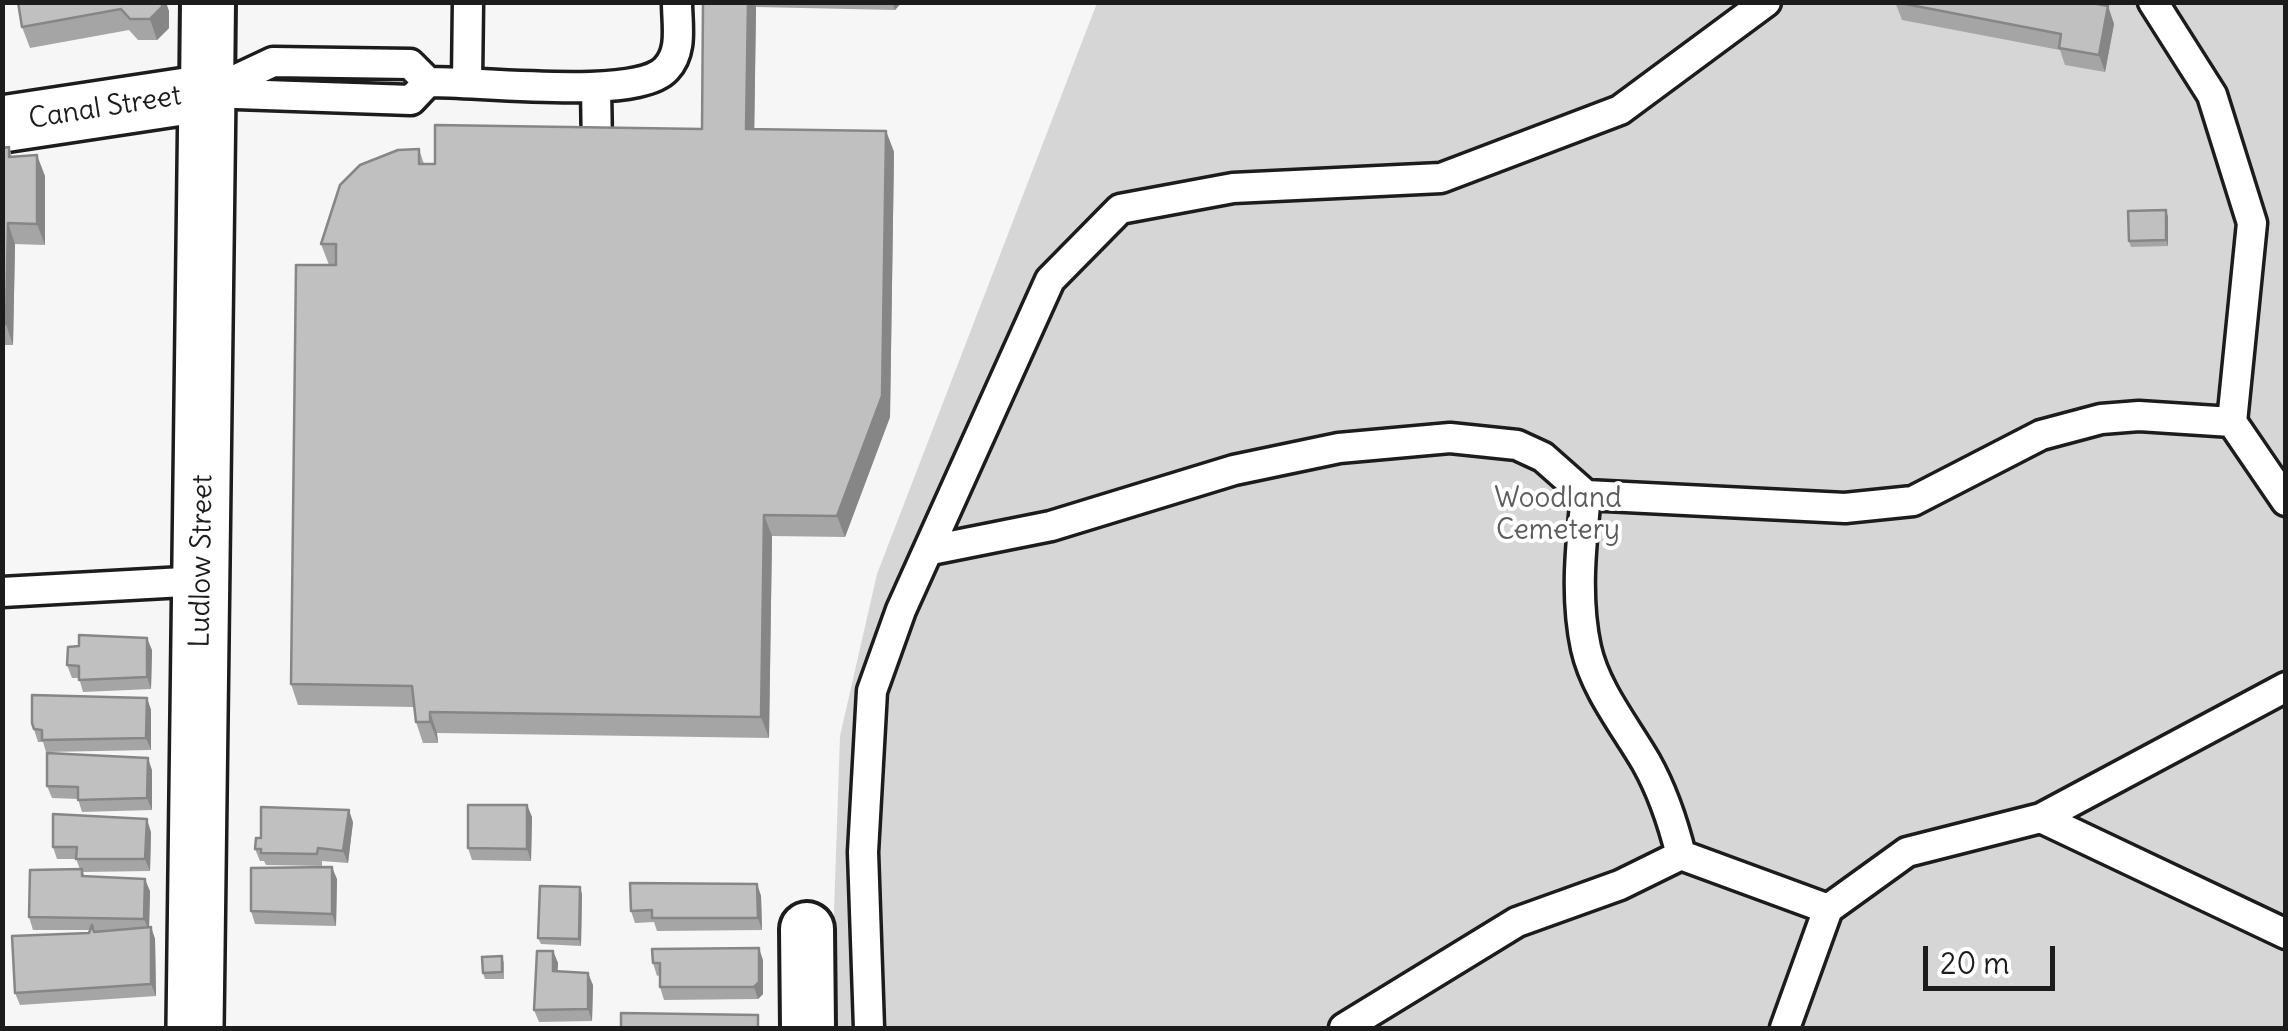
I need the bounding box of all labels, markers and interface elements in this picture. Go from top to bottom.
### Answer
street label: Canal Street [26,79,184,137]
street label: Ludlow Street [184,474,220,648]
park label: Woodland Cemetery [1494,482,1622,548]
scale bar [1928,926,2060,988]
text: 20 m [1940,944,2010,982]

